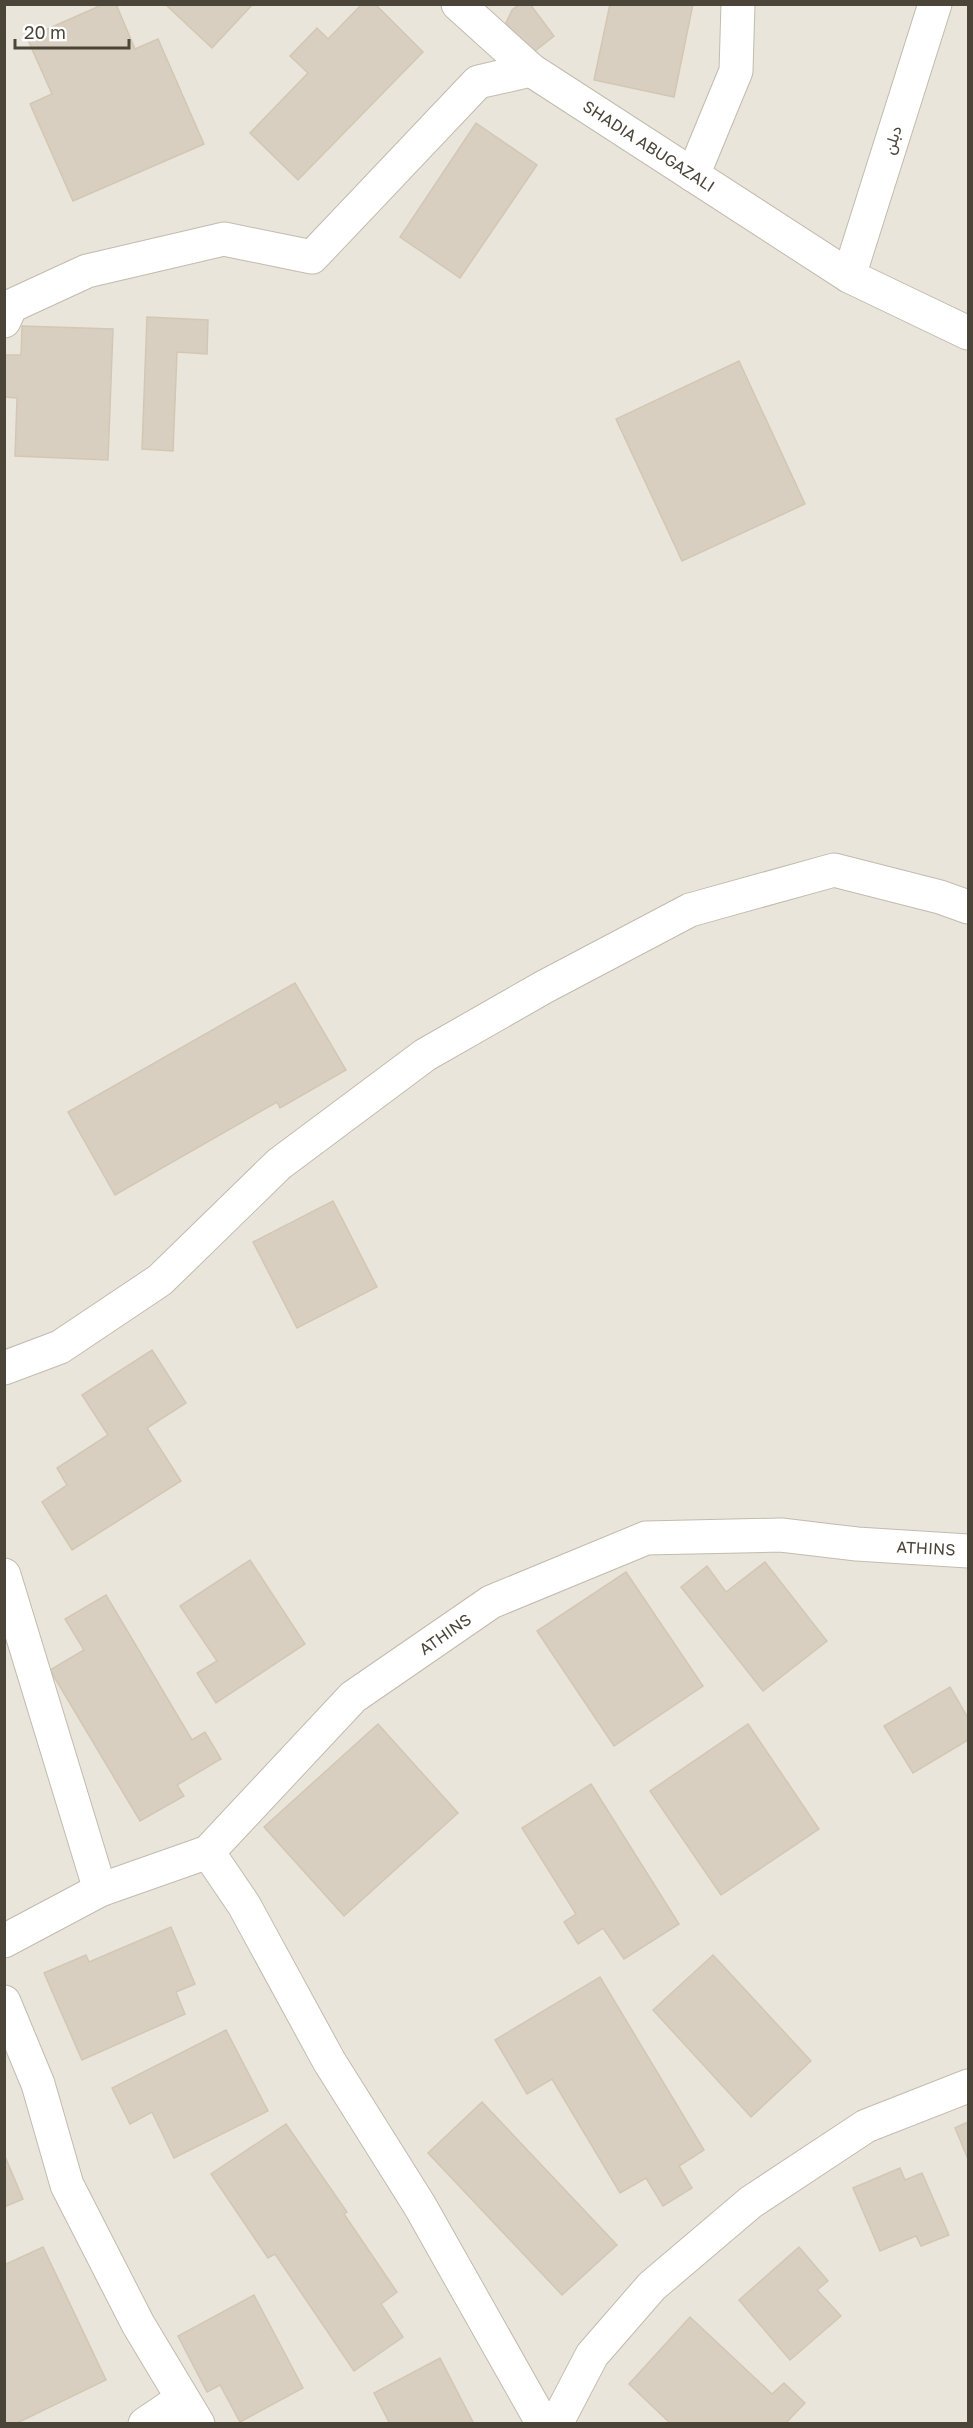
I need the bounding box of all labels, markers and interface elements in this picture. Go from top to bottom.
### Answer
scale bar [15,12,129,50]
text: 20 m [24,21,66,43]
street label: SHADIA ABUGAZALI [579,96,719,196]
street label: دبلن [878,123,907,157]
street label: ATHINS [896,1536,956,1560]
street label: ATHINS [415,1609,475,1659]

